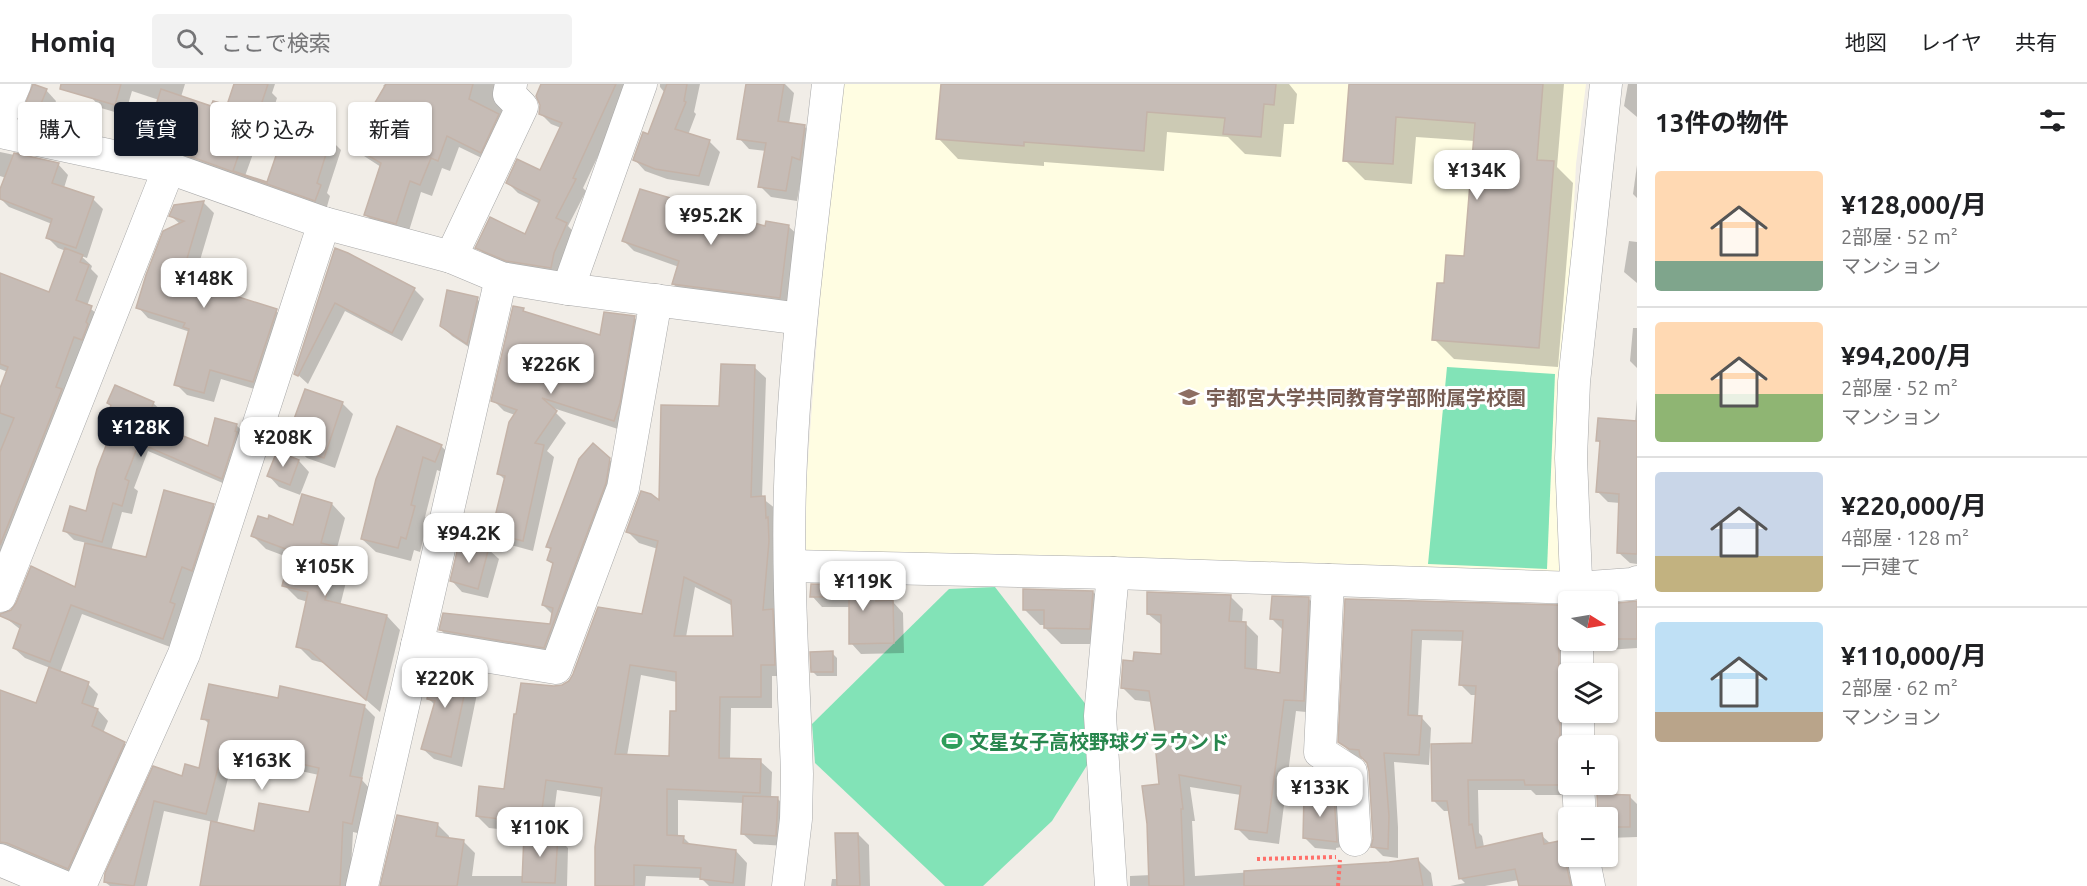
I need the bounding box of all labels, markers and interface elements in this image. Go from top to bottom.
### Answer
search box [152,14,572,68]
icon: search [173,25,206,58]
text: Homiq [30,26,116,57]
text: ここで検索 [221,30,331,55]
text: 地図 [1845,30,1887,54]
text: レイヤ [1920,30,1982,54]
text: 共有 [2015,30,2057,54]
chip: 購入 [18,102,102,156]
chip: 賃貸 [114,102,198,156]
chip: 絞り込み [210,102,336,156]
chip: 新着 [348,102,432,156]
icon: filters [2036,104,2069,137]
text: 13件の物件 [1655,108,1788,137]
pin: ¥134K [1435,150,1519,201]
text: ¥134K [1448,158,1506,181]
text: ¥128,000/月 [1841,190,1987,219]
pin: ¥95.2K [662,195,760,246]
icon: home [1703,195,1775,267]
text: ¥95.2K [679,203,743,226]
text: 2部屋 · 52 m² [1841,225,1958,248]
text: マンション [1841,254,1941,277]
pin: ¥148K [162,258,246,309]
text: ¥148K [175,266,233,289]
text: ¥94,200/月 [1841,341,1972,370]
pin: ¥226K [509,344,593,395]
icon: home [1703,346,1775,418]
text: ¥226K [522,352,580,375]
text: 2部屋 · 52 m² [1841,376,1958,399]
school or university icon: 宇都宮大学共同教育学部附属学校園 [1177,385,1201,409]
place label: 宇都宮大学共同教育学部附属学校園 [1206,386,1526,409]
text: マンション [1841,405,1941,428]
pin: ¥128K [99,407,183,458]
text: ¥128K [112,415,170,438]
pin: ¥208K [241,417,325,468]
text: ¥208K [254,425,312,448]
text: ¥220,000/月 [1841,491,1987,520]
icon: home [1703,496,1775,568]
pin: ¥94.2K [420,513,518,564]
text: ¥94.2K [437,521,501,544]
text: 4部屋 · 128 m² [1841,526,1969,549]
pin: ¥105K [283,546,367,597]
text: ¥105K [296,554,354,577]
text: 一戸建て [1841,555,1921,578]
pin: ¥119K [821,561,905,612]
text: ¥119K [834,569,892,592]
north arrow [1558,591,1618,651]
map controls [1558,591,1618,867]
text: ¥110,000/月 [1841,641,1987,670]
icon: home [1703,646,1775,718]
pin: ¥220K [403,658,487,709]
button: layers [1558,663,1618,723]
text: ¥220K [416,666,474,689]
text: 2部屋 · 62 m² [1841,676,1958,699]
text: マンション [1841,705,1941,728]
sports icon: 文星女子高校野球グラウンド [940,729,964,753]
place label: 文星女子高校野球グラウンド [969,730,1229,753]
button: + [1558,735,1618,795]
pin: ¥163K [220,740,304,791]
text: ¥163K [233,748,291,771]
pin: ¥133K [1278,767,1362,818]
text: ¥133K [1291,775,1349,798]
pin: ¥110K [498,807,582,858]
button: − [1558,807,1618,867]
text: ¥110K [511,815,569,838]

